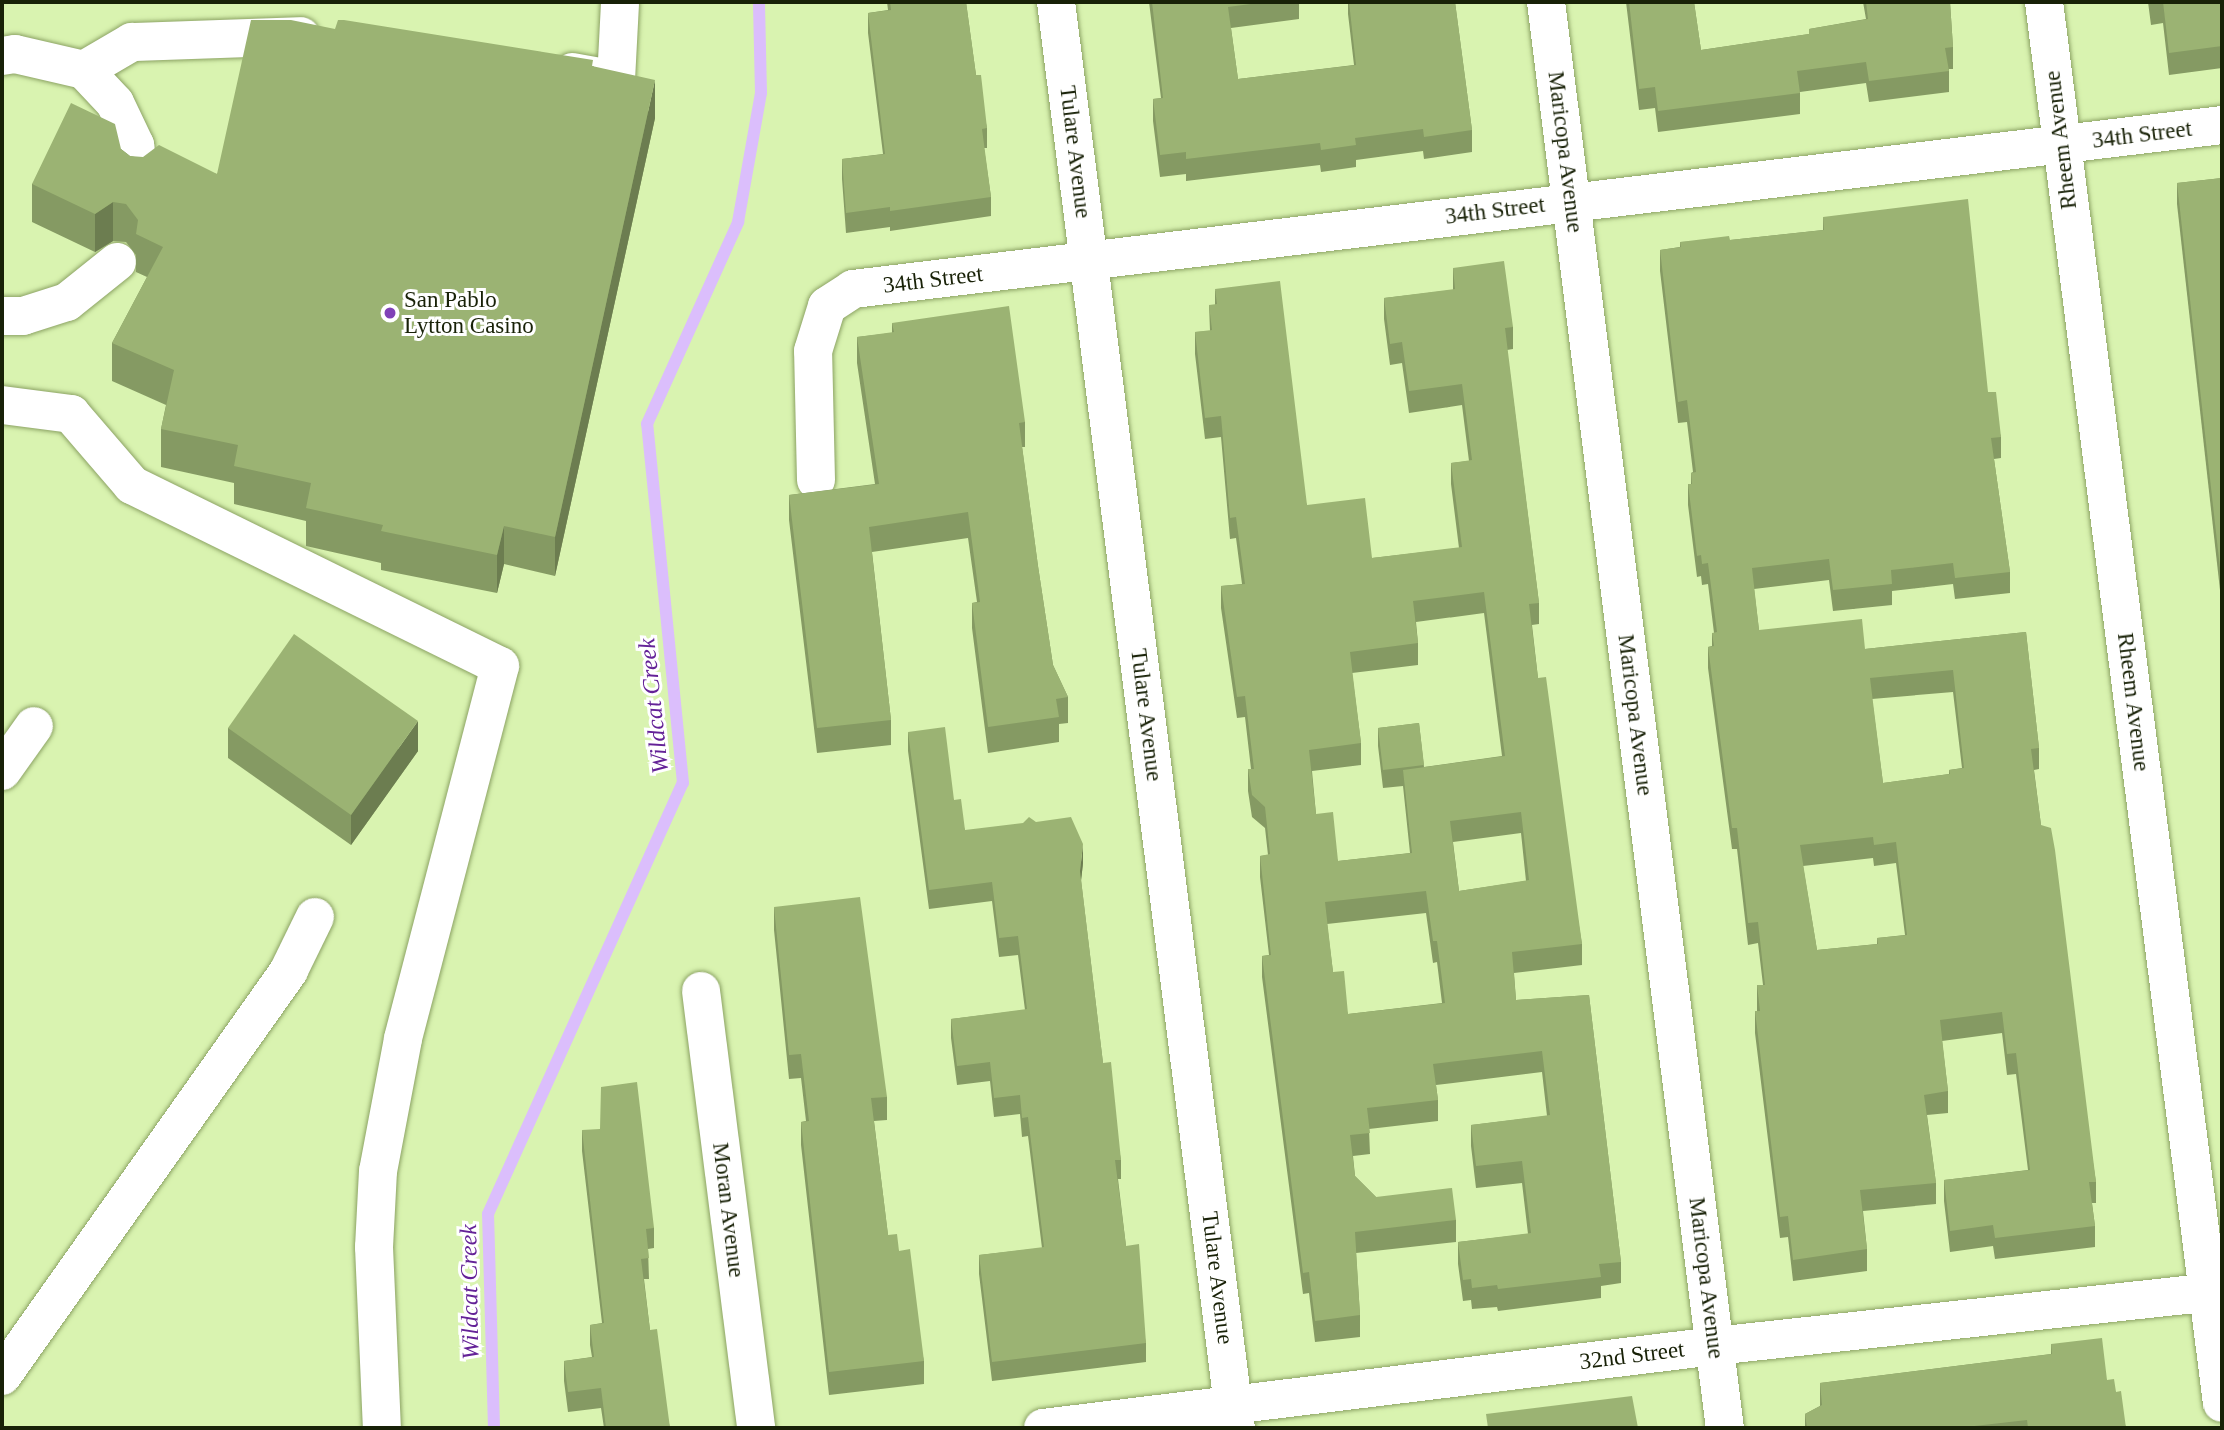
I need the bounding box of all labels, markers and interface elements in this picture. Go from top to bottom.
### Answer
street label: Rheem Avenue [2039,68,2083,212]
street label: Maricopa Avenue [1541,69,1589,235]
street label: Tulare Avenue [1053,83,1097,221]
street label: 34th Street [2091,115,2193,155]
street label: 34th Street [1444,191,1546,231]
street label: 34th Street [882,260,984,300]
place label: San Pablo Lytton Casino [404,286,534,340]
marker: San Pablo Lytton Casino [382,305,398,321]
street label: Rheem Avenue [2111,630,2155,774]
street label: Maricopa Avenue [1611,632,1659,798]
water label: Wildcat Creek [633,637,675,775]
street label: Tulare Avenue [1124,646,1168,784]
street label: Moran Avenue [706,1140,750,1280]
street label: Maricopa Avenue [1682,1195,1730,1361]
street label: Tulare Avenue [1195,1209,1239,1347]
water label: Wildcat Creek [454,1224,486,1360]
street label: 32nd Street [1578,1336,1686,1376]

